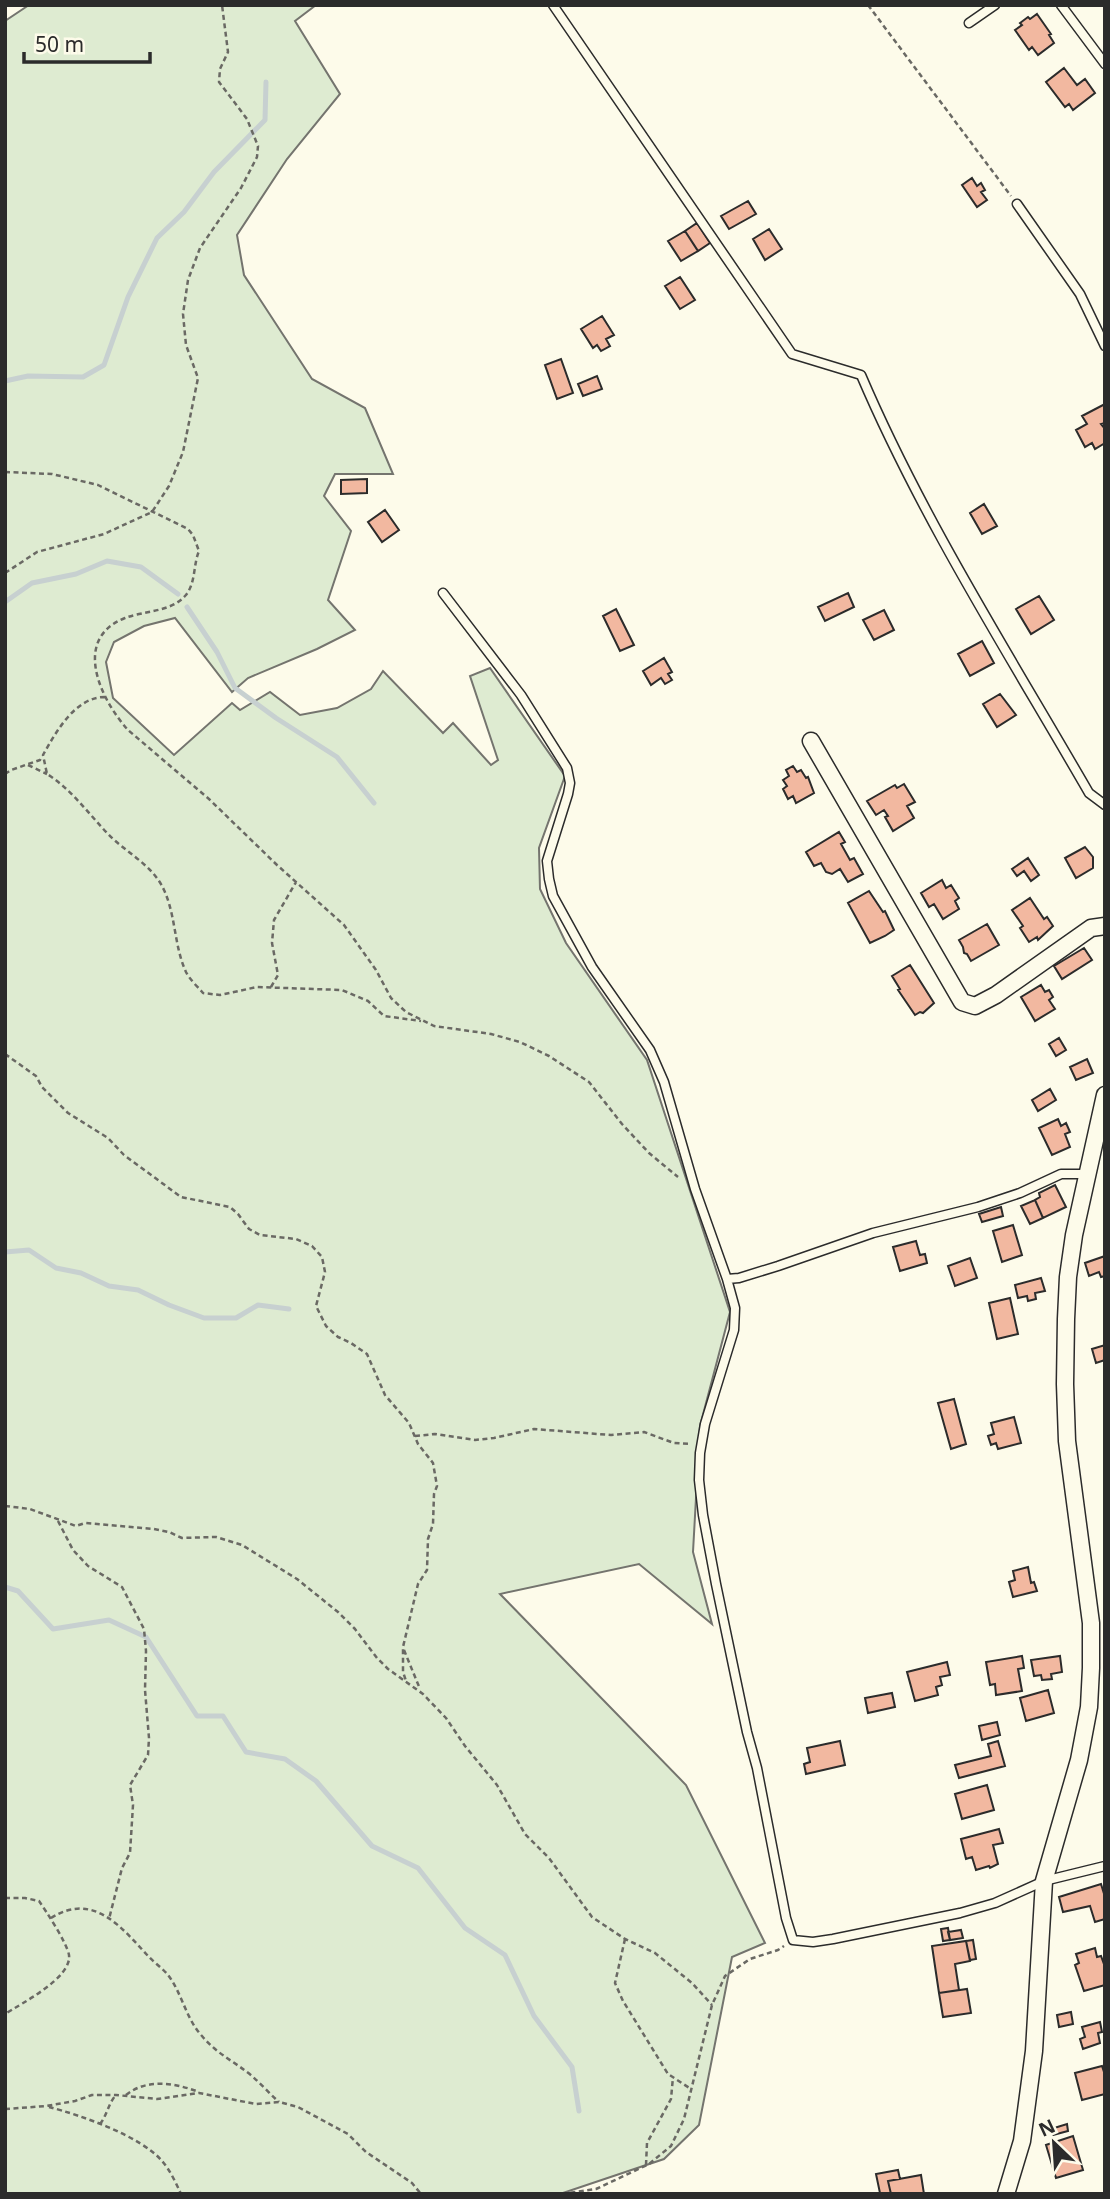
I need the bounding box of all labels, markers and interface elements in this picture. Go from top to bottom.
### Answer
scale bar [24,21,150,65]
text: 50 m [35,30,84,58]
north arrow [1019,2108,1089,2178]
text: N [1034,2113,1059,2143]

